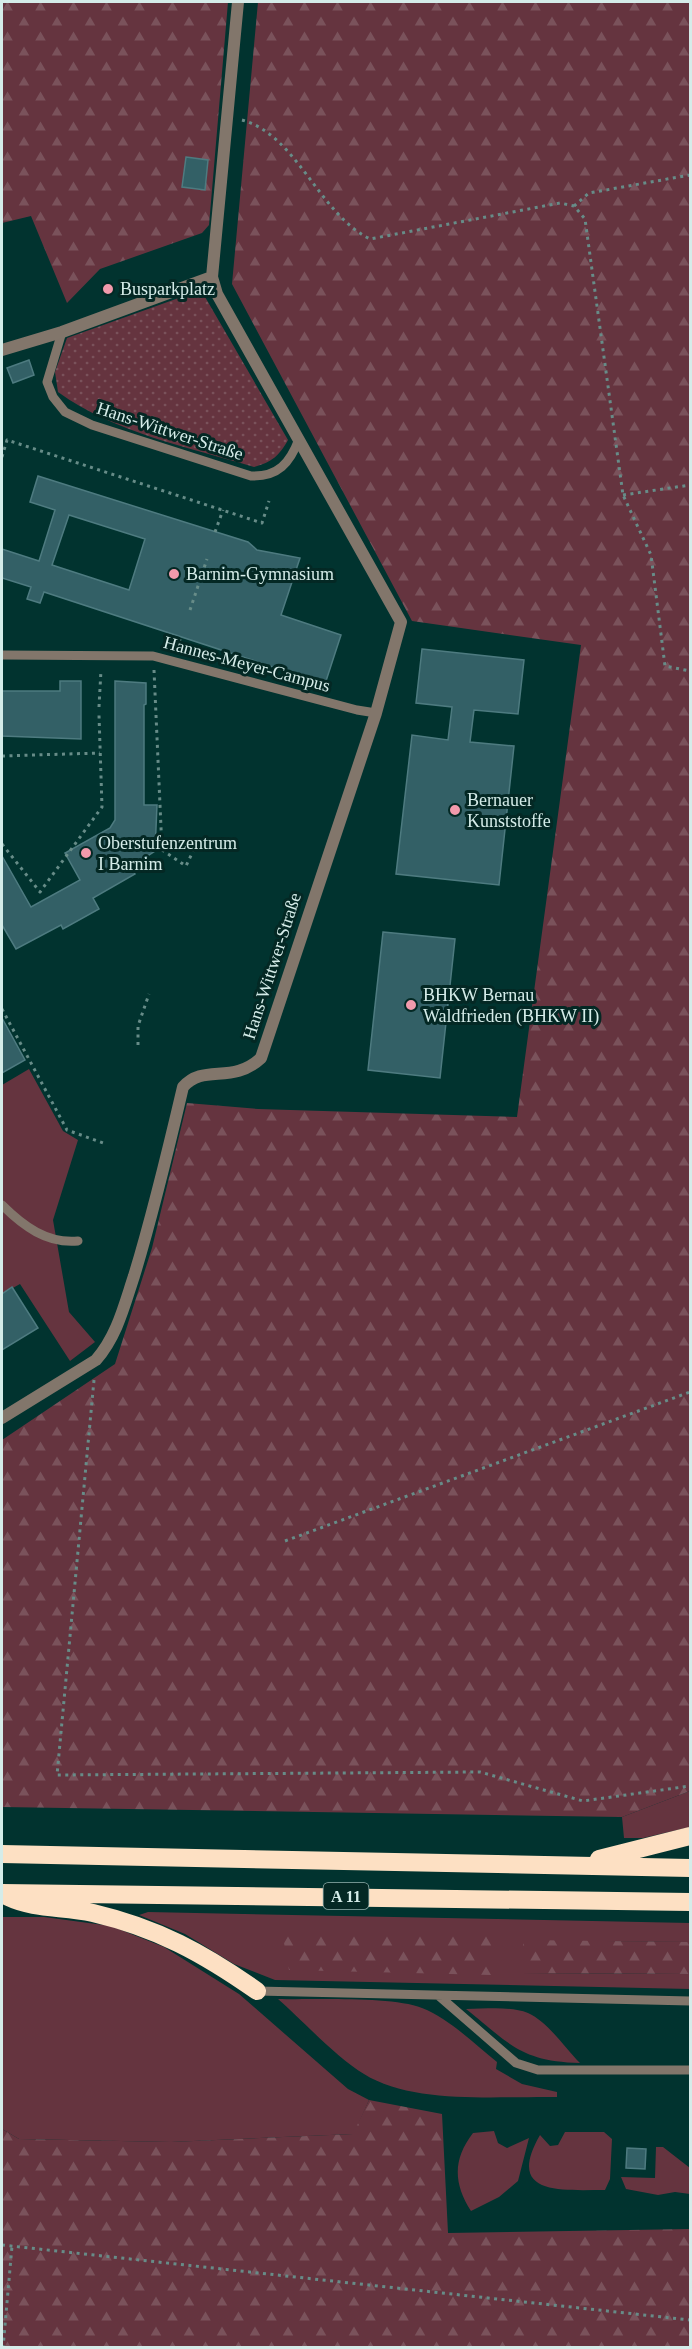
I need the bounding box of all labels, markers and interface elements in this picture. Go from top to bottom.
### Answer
place label: Busparkplatz [120,279,215,299]
marker: Busparkplatz [101,282,115,296]
street label: Hans-Wittwer-Straße [94,398,246,464]
place label: Barnim-Gymnasium [186,564,334,584]
marker: Barnim-Gymnasium [167,567,181,581]
street label: Hannes-Meyer-Campus [162,632,332,696]
place label: Bernauer Kunststoffe [467,790,551,831]
marker: Bernauer Kunststoffe [448,803,462,817]
place label: Oberstufenzentrum I Barnim [98,833,237,874]
marker: Oberstufenzentrum I Barnim [79,846,93,860]
street label: Hans-Wittwer-Straße [239,890,305,1042]
place label: BHKW Bernau Waldfrieden (BHKW II) [423,985,599,1027]
marker: BHKW Bernau Waldfrieden (BHKW II) [404,998,418,1012]
road number: A 11 [324,1883,368,1909]

